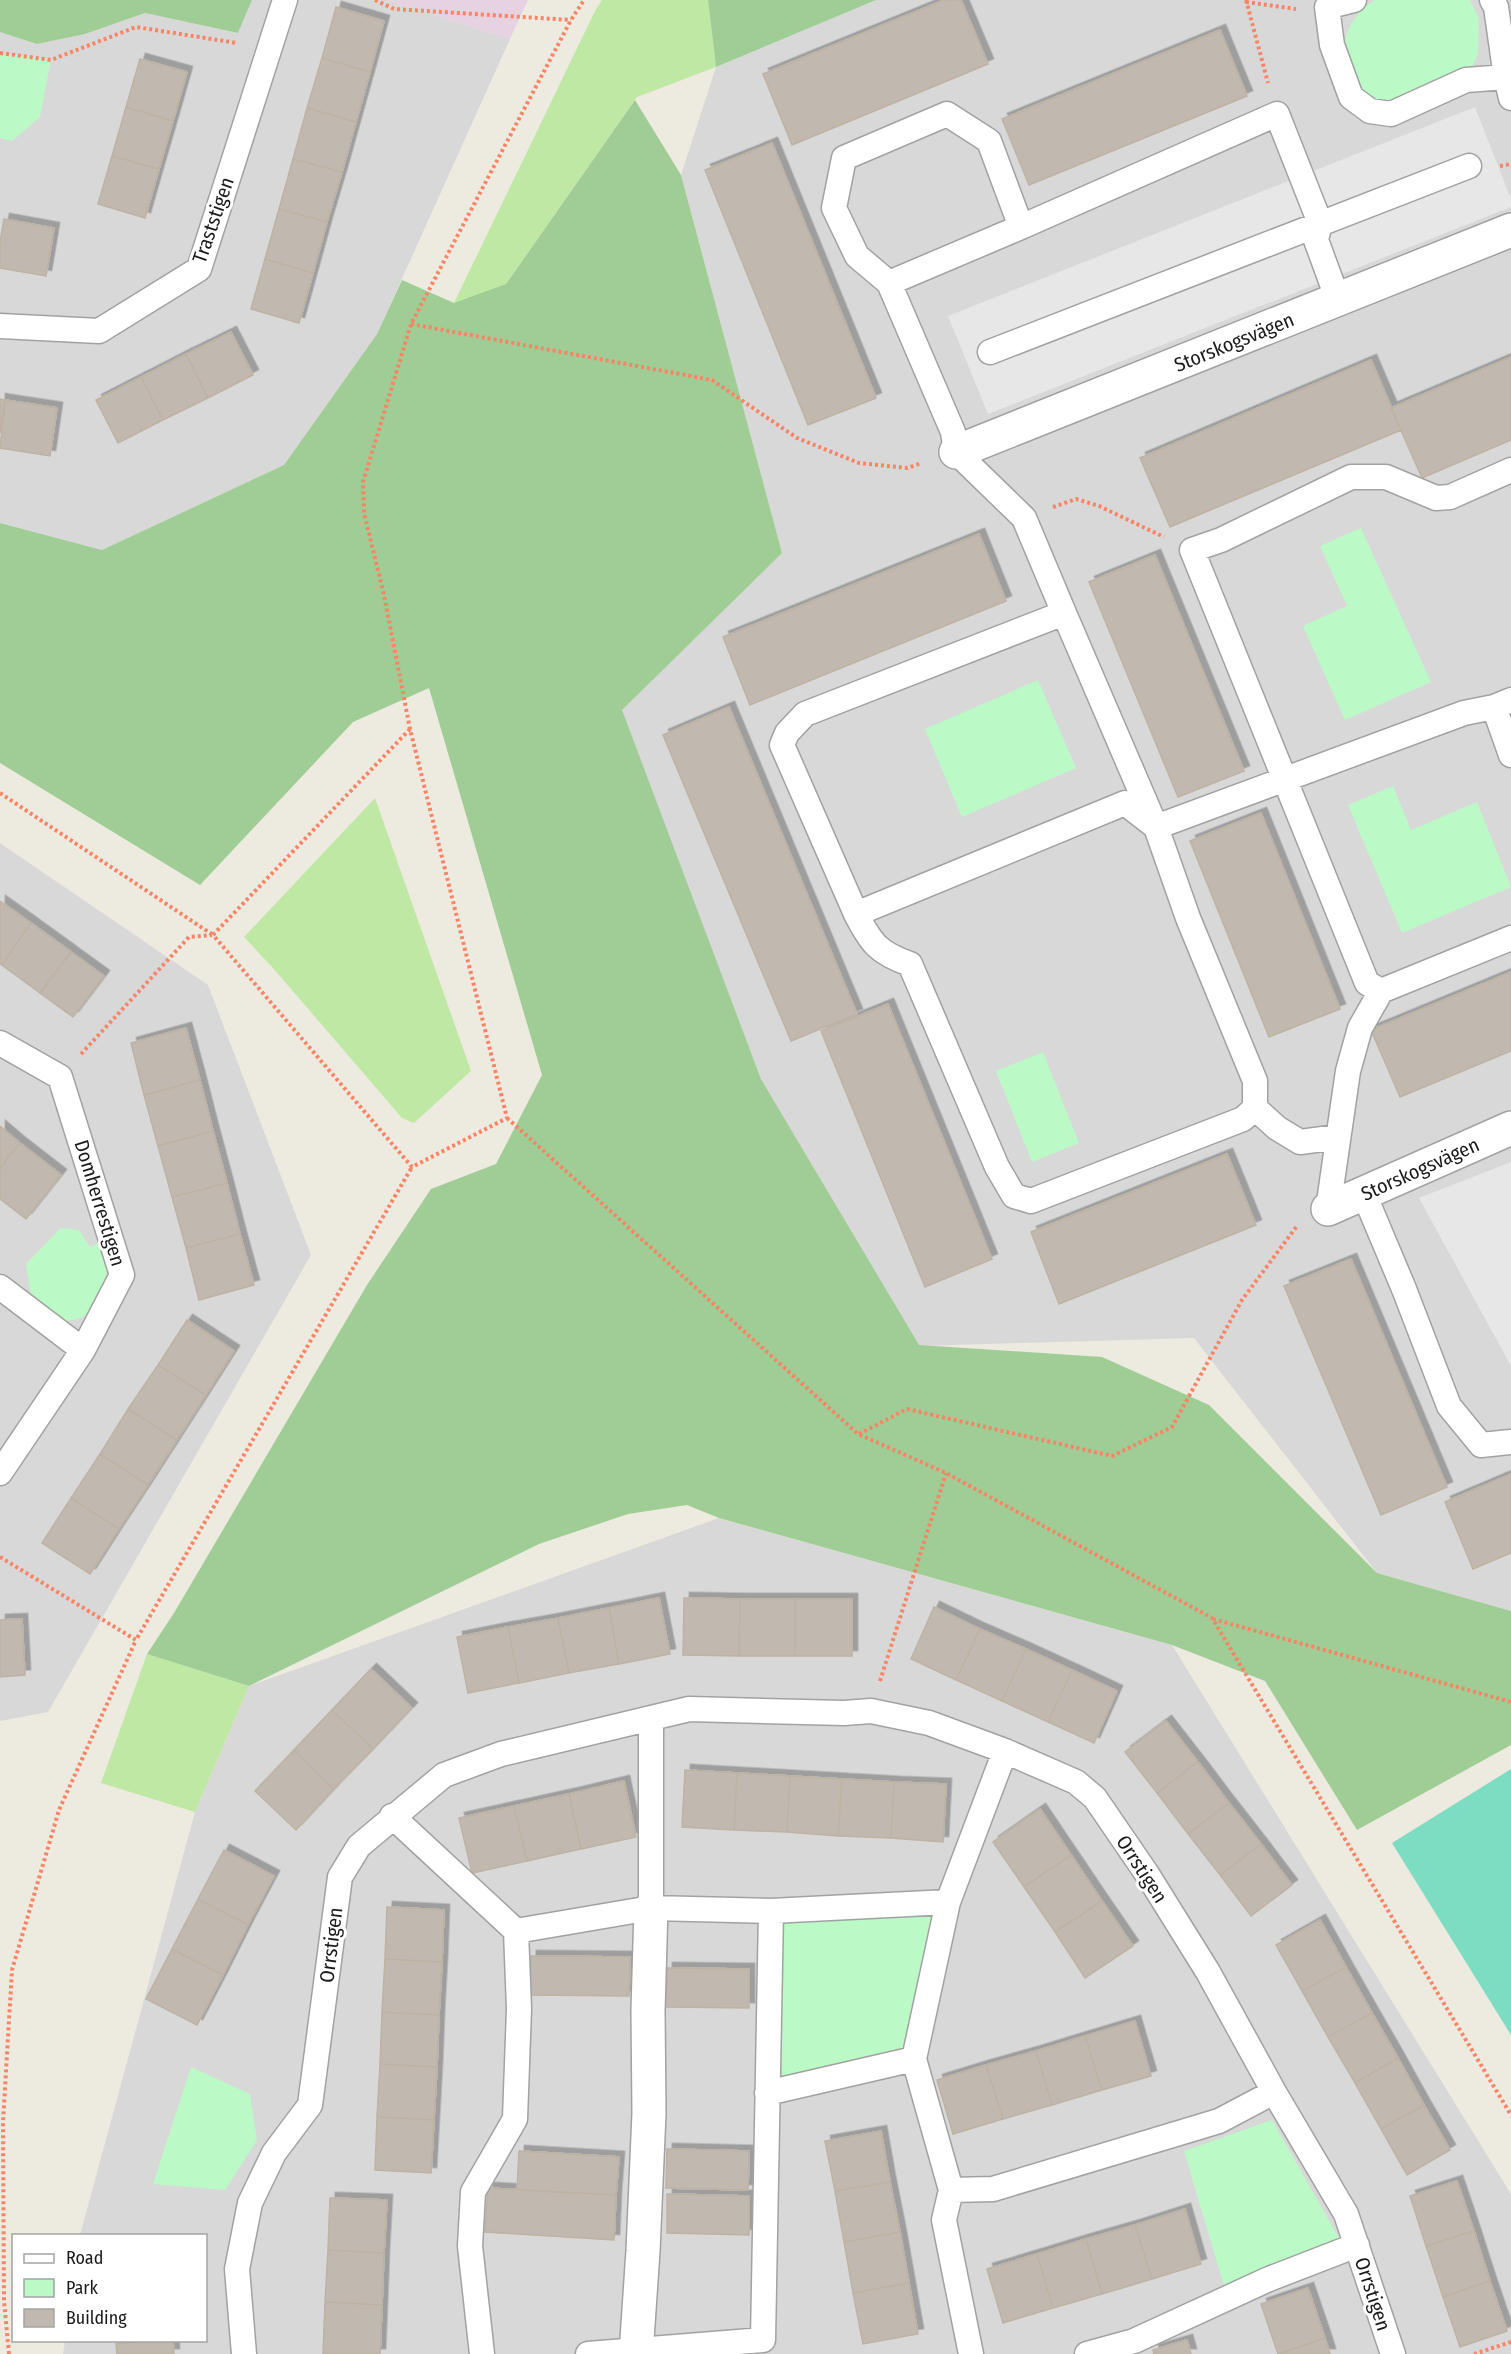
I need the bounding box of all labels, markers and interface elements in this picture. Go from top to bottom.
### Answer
street label: Traststigen [187,174,239,266]
street label: Storskogsvägen [1171,307,1297,377]
street label: Storskogsvägen [1357,1132,1483,1206]
street label: Domherrestigen [69,1137,131,1269]
street label: Orrstigen [1111,1831,1173,1907]
street label: Orrstigen [314,1906,348,1984]
legend [12,2234,207,2342]
text: Road [66,2247,103,2269]
street label: Orrstigen [1350,2254,1396,2334]
text: Park [66,2277,99,2299]
text: Building [66,2307,127,2329]

